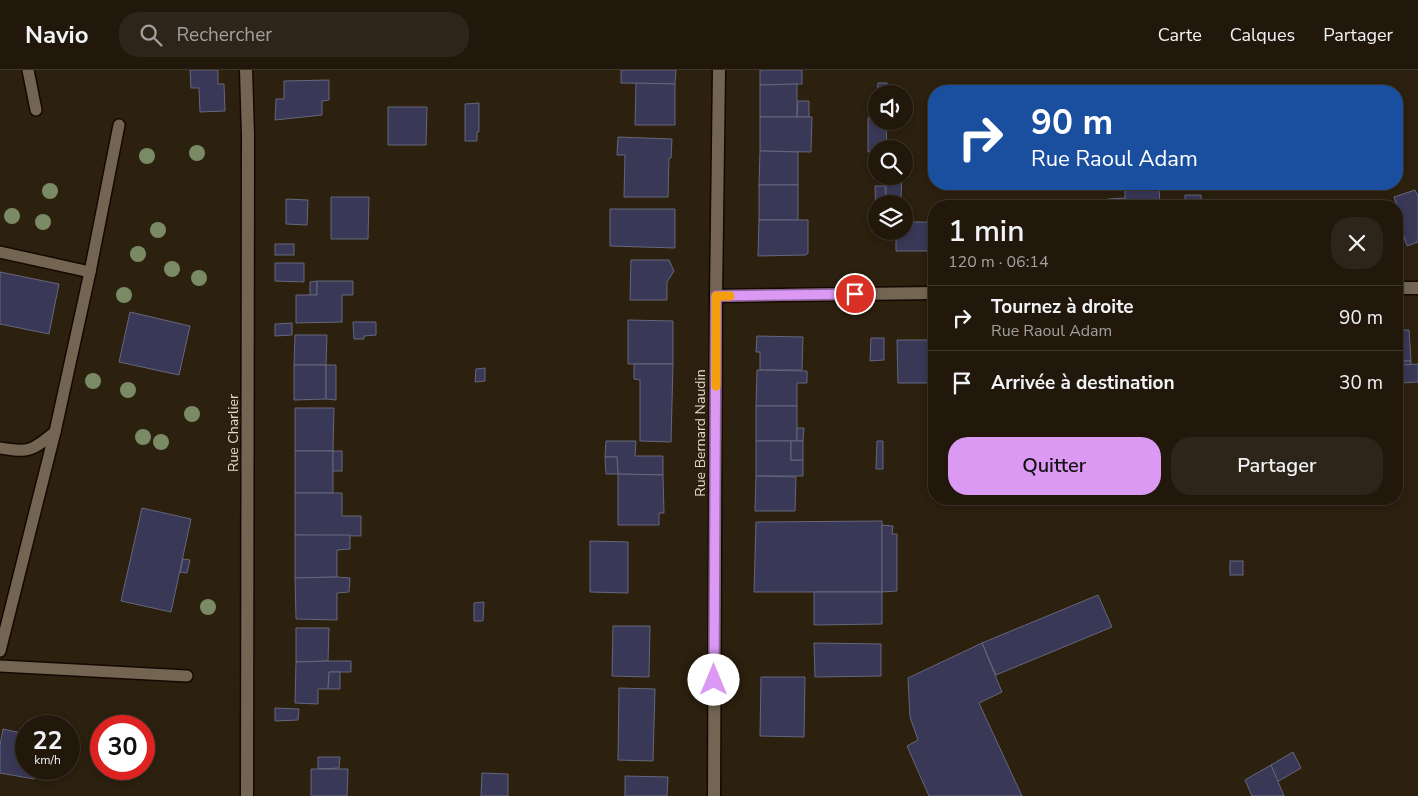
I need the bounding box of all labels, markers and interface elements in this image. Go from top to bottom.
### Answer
search box [119,12,469,57]
text: Navio [25,19,89,51]
icon: search [137,21,165,49]
text: Rechercher [177,22,272,48]
text: Carte [1158,23,1202,47]
text: Calques [1230,23,1295,47]
text: Partager [1323,23,1393,47]
map controls [868,85,913,240]
button: sound [868,85,913,130]
text: 90 m [1031,99,1113,146]
icon: right [948,105,1013,170]
button: search [868,140,913,185]
text: Rue Raoul Adam [1031,144,1198,174]
button: layers [868,195,913,240]
text: 1 min [948,211,1024,252]
button: close [1331,217,1383,269]
text: 120 m · 06:14 [948,251,1049,273]
pin [834,273,876,315]
icon: arrive [841,280,869,308]
text: Tournez à droite [991,294,1134,320]
icon: right [948,304,976,332]
text: 90 m [1339,305,1383,331]
text: Rue Raoul Adam [991,320,1112,342]
street label: Rue Bernard Naudin [691,369,710,497]
icon: arrive [948,369,976,397]
text: Arrivée à destination [991,370,1175,396]
text: 30 m [1339,370,1383,396]
street label: Rue Charlier [224,394,243,472]
button: Quitter [948,437,1161,495]
button: Partager [1171,437,1383,495]
position arrow [687,653,739,705]
speed limit sign: 30 [90,715,155,780]
text: 22 [32,724,63,758]
text: km/h [34,752,61,768]

